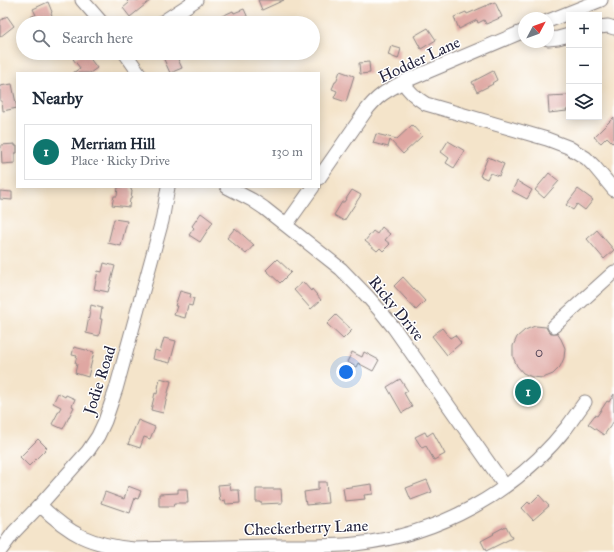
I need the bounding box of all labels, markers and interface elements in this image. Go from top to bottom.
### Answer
north arrow [518,12,554,48]
map controls [566,12,602,120]
button: + [566,12,602,48]
search box [16,16,320,60]
icon: search [30,27,52,49]
text: Search here [62,29,133,47]
street label: Hodder Lane [375,32,463,87]
button: − [566,48,602,84]
button: layers [566,84,602,120]
text: Nearby [32,88,83,109]
text: Merriam Hill [71,135,155,153]
text: 1 [43,144,49,160]
text: 130 m [271,144,303,160]
text: Place · Ricky Drive [71,153,170,169]
street label: Ricky Drive [365,272,429,345]
street label: Jodie Road [79,344,120,419]
house number: 0 [535,344,543,361]
your location [336,362,356,382]
pin: 1 [515,377,541,407]
street label: Checkerberry Lane [244,516,369,539]

